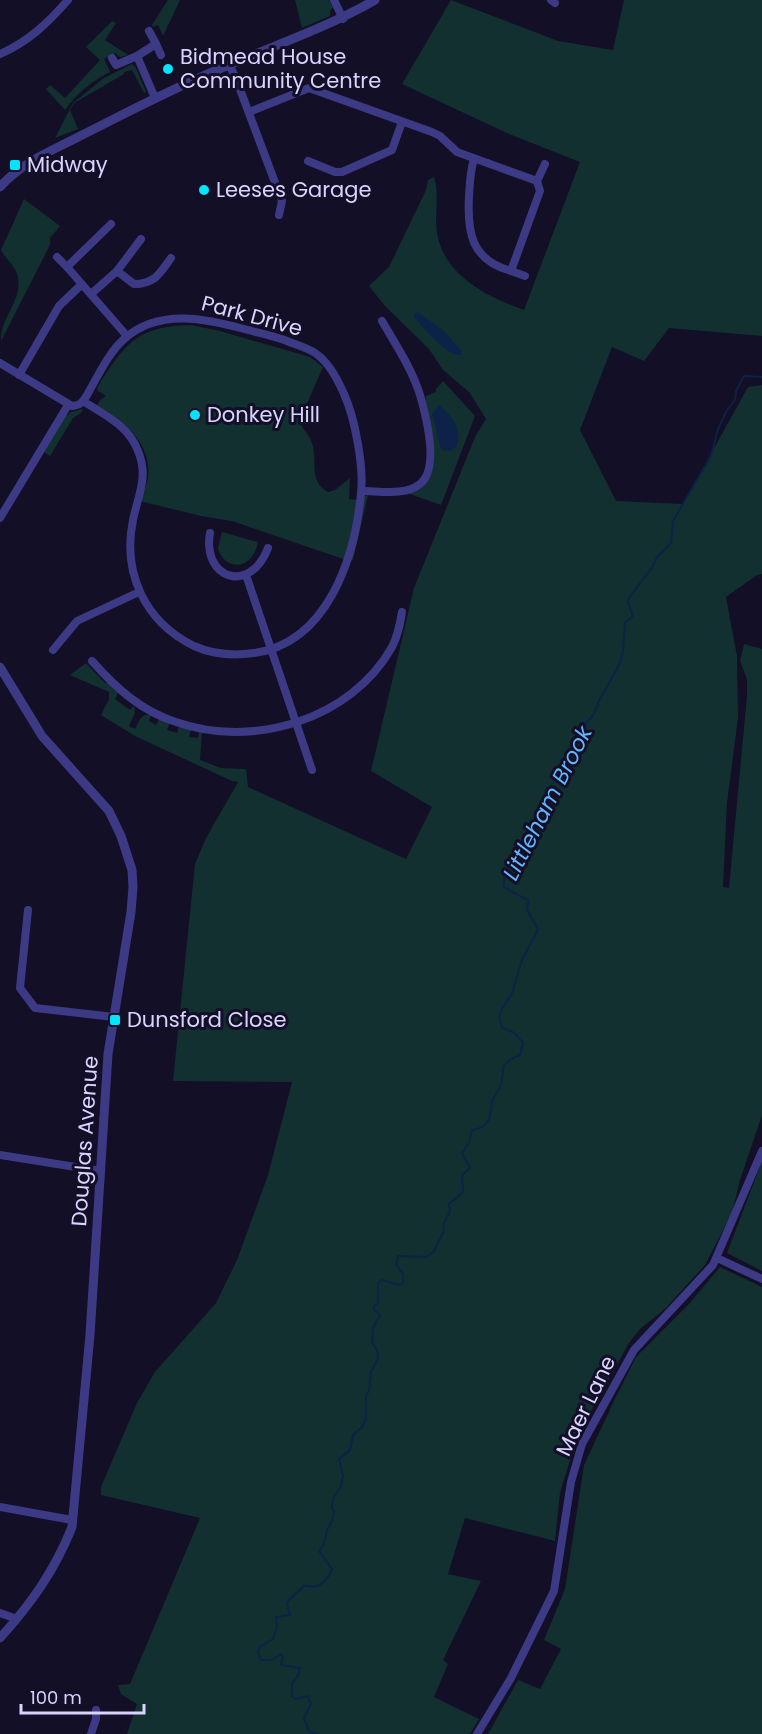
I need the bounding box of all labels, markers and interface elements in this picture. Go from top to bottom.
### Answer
place label: Bidmead House Community Centre [180,42,381,95]
marker: Bidmead House Community Centre [161,62,175,76]
place label: Midway [27,150,108,179]
marker: Midway [8,158,22,172]
place label: Leeses Garage [216,175,371,204]
marker: Leeses Garage [197,183,211,197]
street label: Park Drive [199,288,306,343]
place label: Donkey Hill [207,400,320,429]
marker: Donkey Hill [188,408,202,422]
water label: Littleham Brook [495,719,600,886]
place label: Dunsford Close [127,1005,286,1034]
marker: Dunsford Close [108,1013,122,1027]
street label: Douglas Avenue [64,1055,105,1227]
street label: Maer Lane [549,1351,622,1461]
scale bar [21,1677,144,1715]
text: 100 m [30,1685,82,1710]

